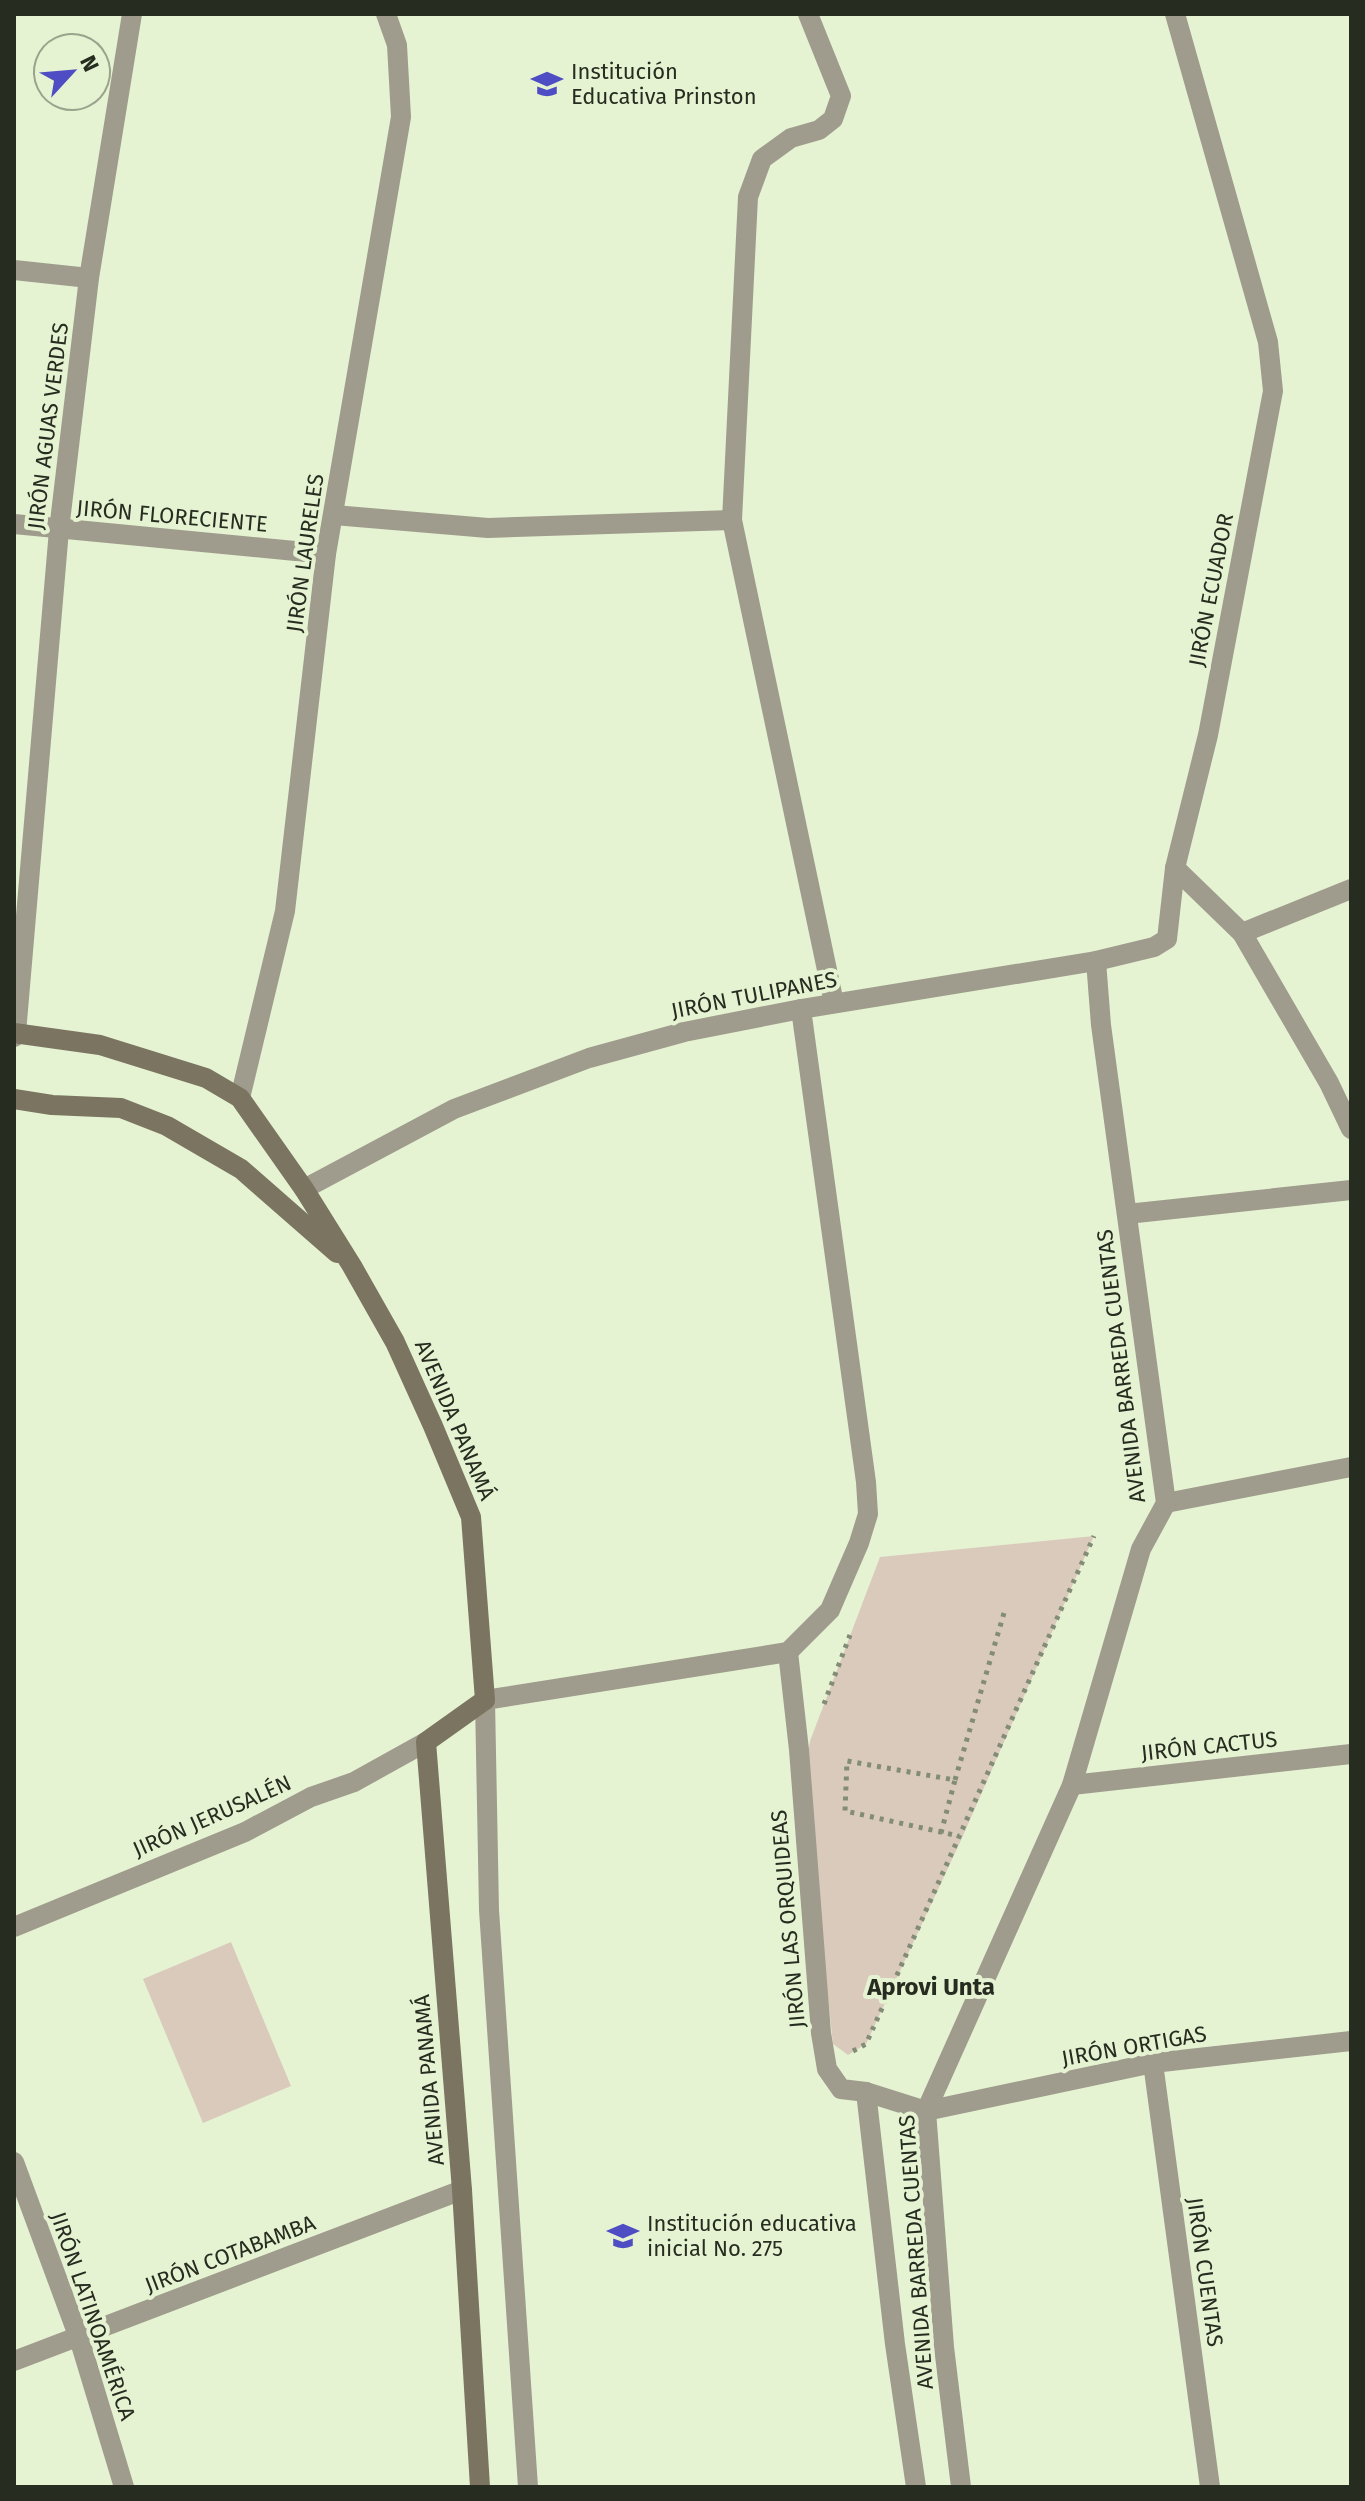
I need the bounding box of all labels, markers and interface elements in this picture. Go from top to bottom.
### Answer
north arrow [32,32,112,112]
text: N [74,51,105,76]
place label: Institución Educativa Prinston [571,58,757,110]
school or university icon: Institución Educativa Prinston [530,67,564,101]
street label: JIRÓN AGUAS VERDES [22,321,74,531]
street label: JIRÓN LAURELES [281,472,329,634]
street label: JIRÓN FLORECIENTE [75,494,269,538]
street label: JIRÓN ECUADOR [1183,511,1239,669]
street label: JIRÓN TULIPANES [669,966,839,1024]
street label: AVENIDA BARREDA CUENTAS [1091,1228,1151,1504]
street label: AVENIDA PANAMÁ [409,1336,501,1505]
street label: JIRÓN CACTUS [1139,1725,1279,1767]
street label: JIRÓN JERUSALÉN [129,1769,295,1863]
street label: JIRÓN LAS ORQUIDEAS [765,1809,811,2029]
district label: Aprovi Unta [866,1973,995,2001]
street label: AVENIDA PANAMÁ [408,1993,450,2167]
street label: JIRÓN ORTIGAS [1059,2020,1209,2072]
street label: AVENIDA BARREDA CUENTAS [893,2114,939,2390]
street label: JIRÓN CUENTAS [1181,2195,1229,2349]
street label: JIRÓN LATINOAMÉRICA [45,2208,142,2424]
street label: JIRÓN COTABAMBA [141,2209,319,2299]
place label: Institución educativa inicial No. 275 [647,2210,857,2262]
school or university icon: Institución educativa inicial No. 275 [606,2219,640,2253]

